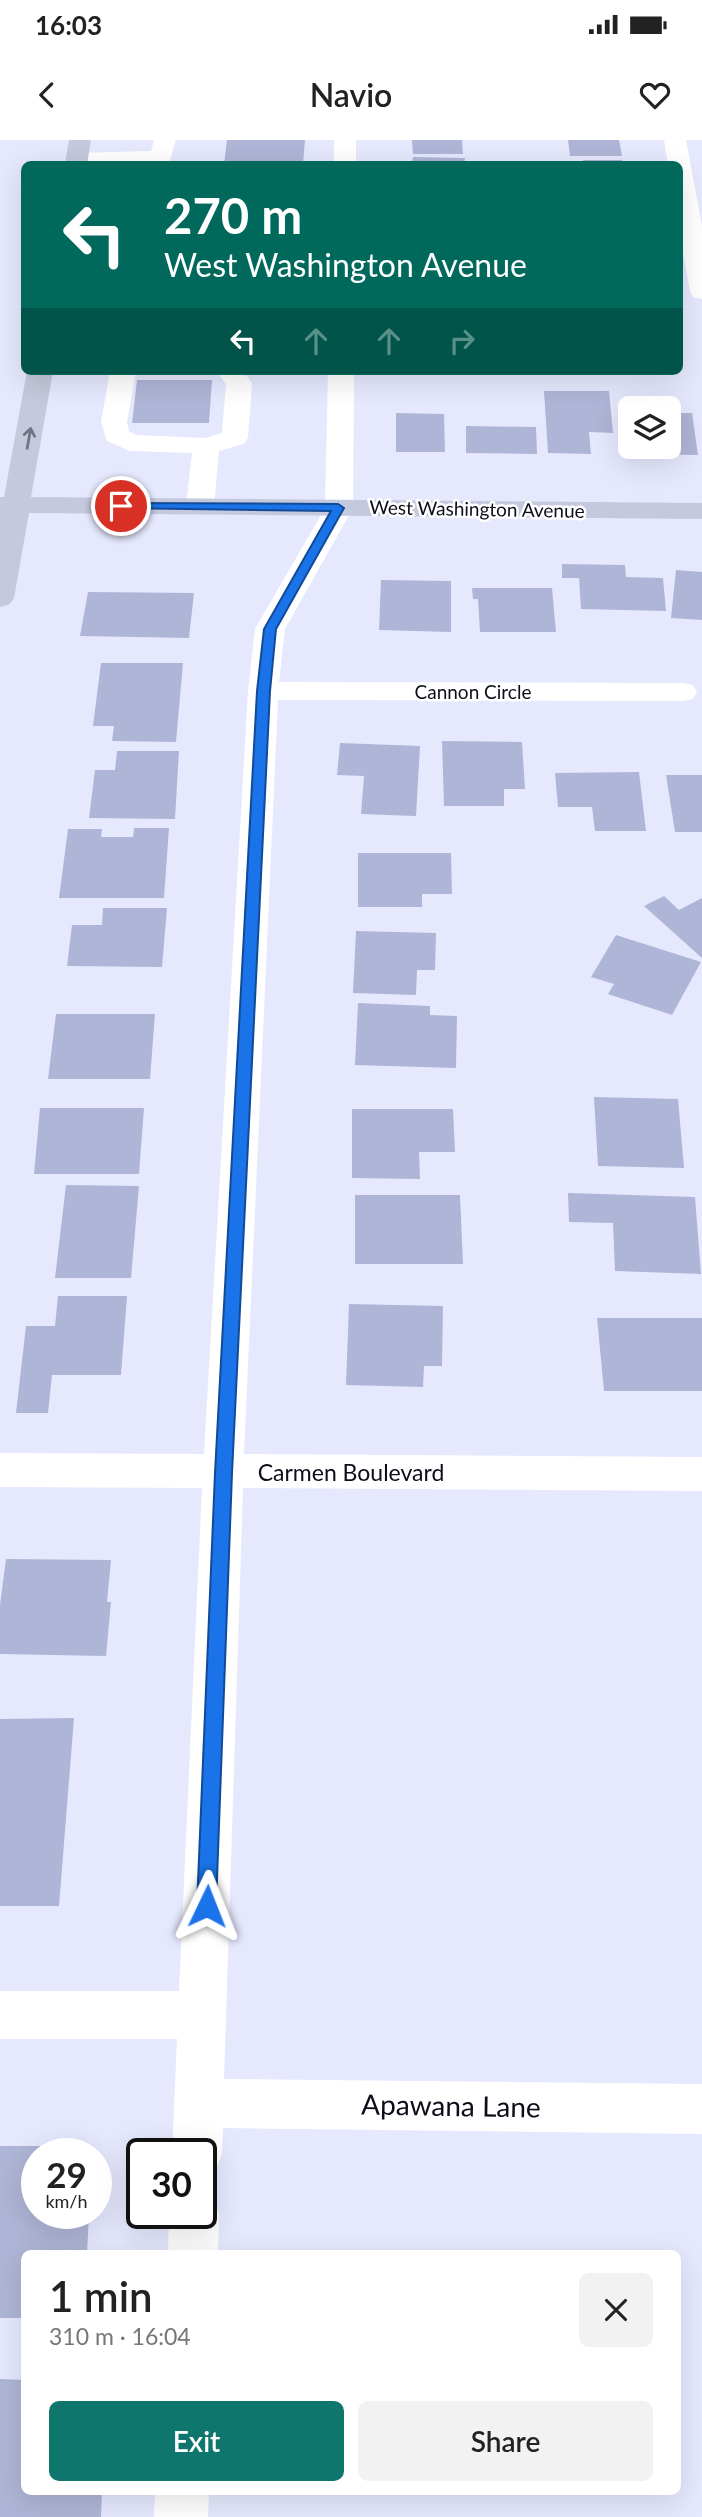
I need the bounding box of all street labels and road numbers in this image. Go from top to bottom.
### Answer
street label: West Washington Avenue [369,495,585,522]
street label: Cannon Circle [415,680,531,703]
street label: Carmen Boulevard [258,1458,444,1486]
street label: Apawana Lane [361,2086,541,2124]

